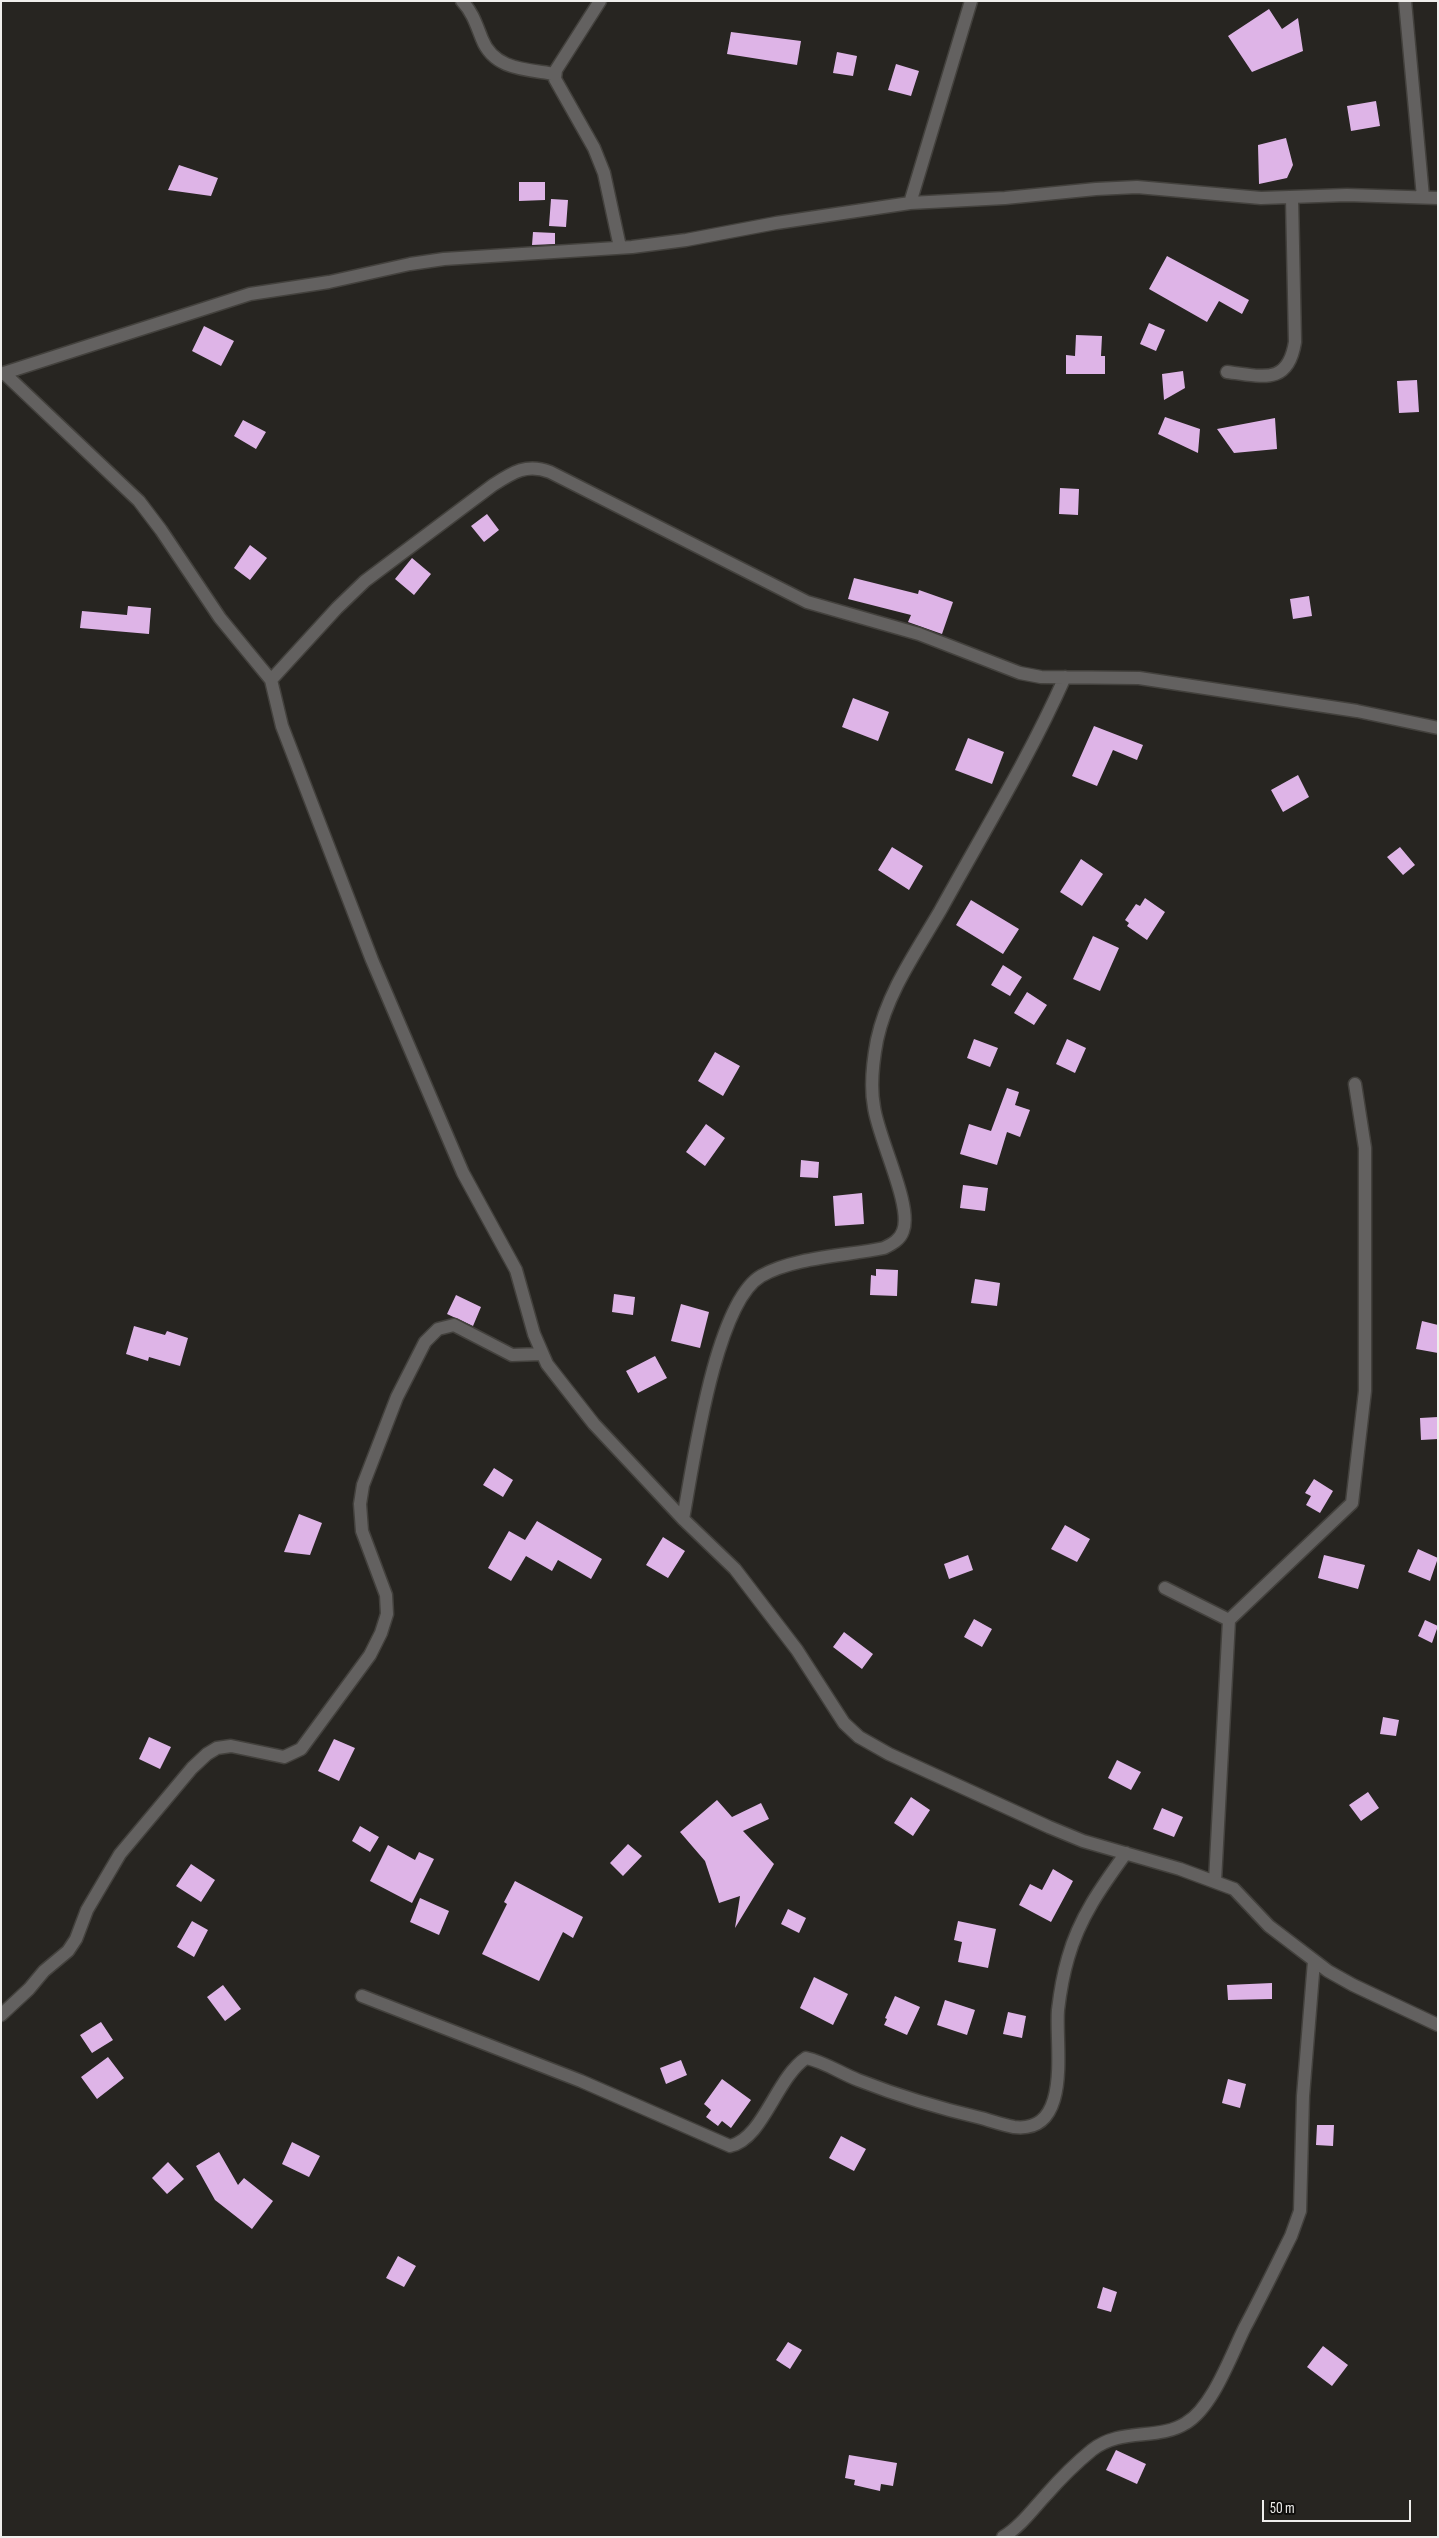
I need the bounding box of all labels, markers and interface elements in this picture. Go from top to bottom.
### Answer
scale bar [1264,2490,1413,2522]
text: 50 m [1270,2499,1295,2518]

